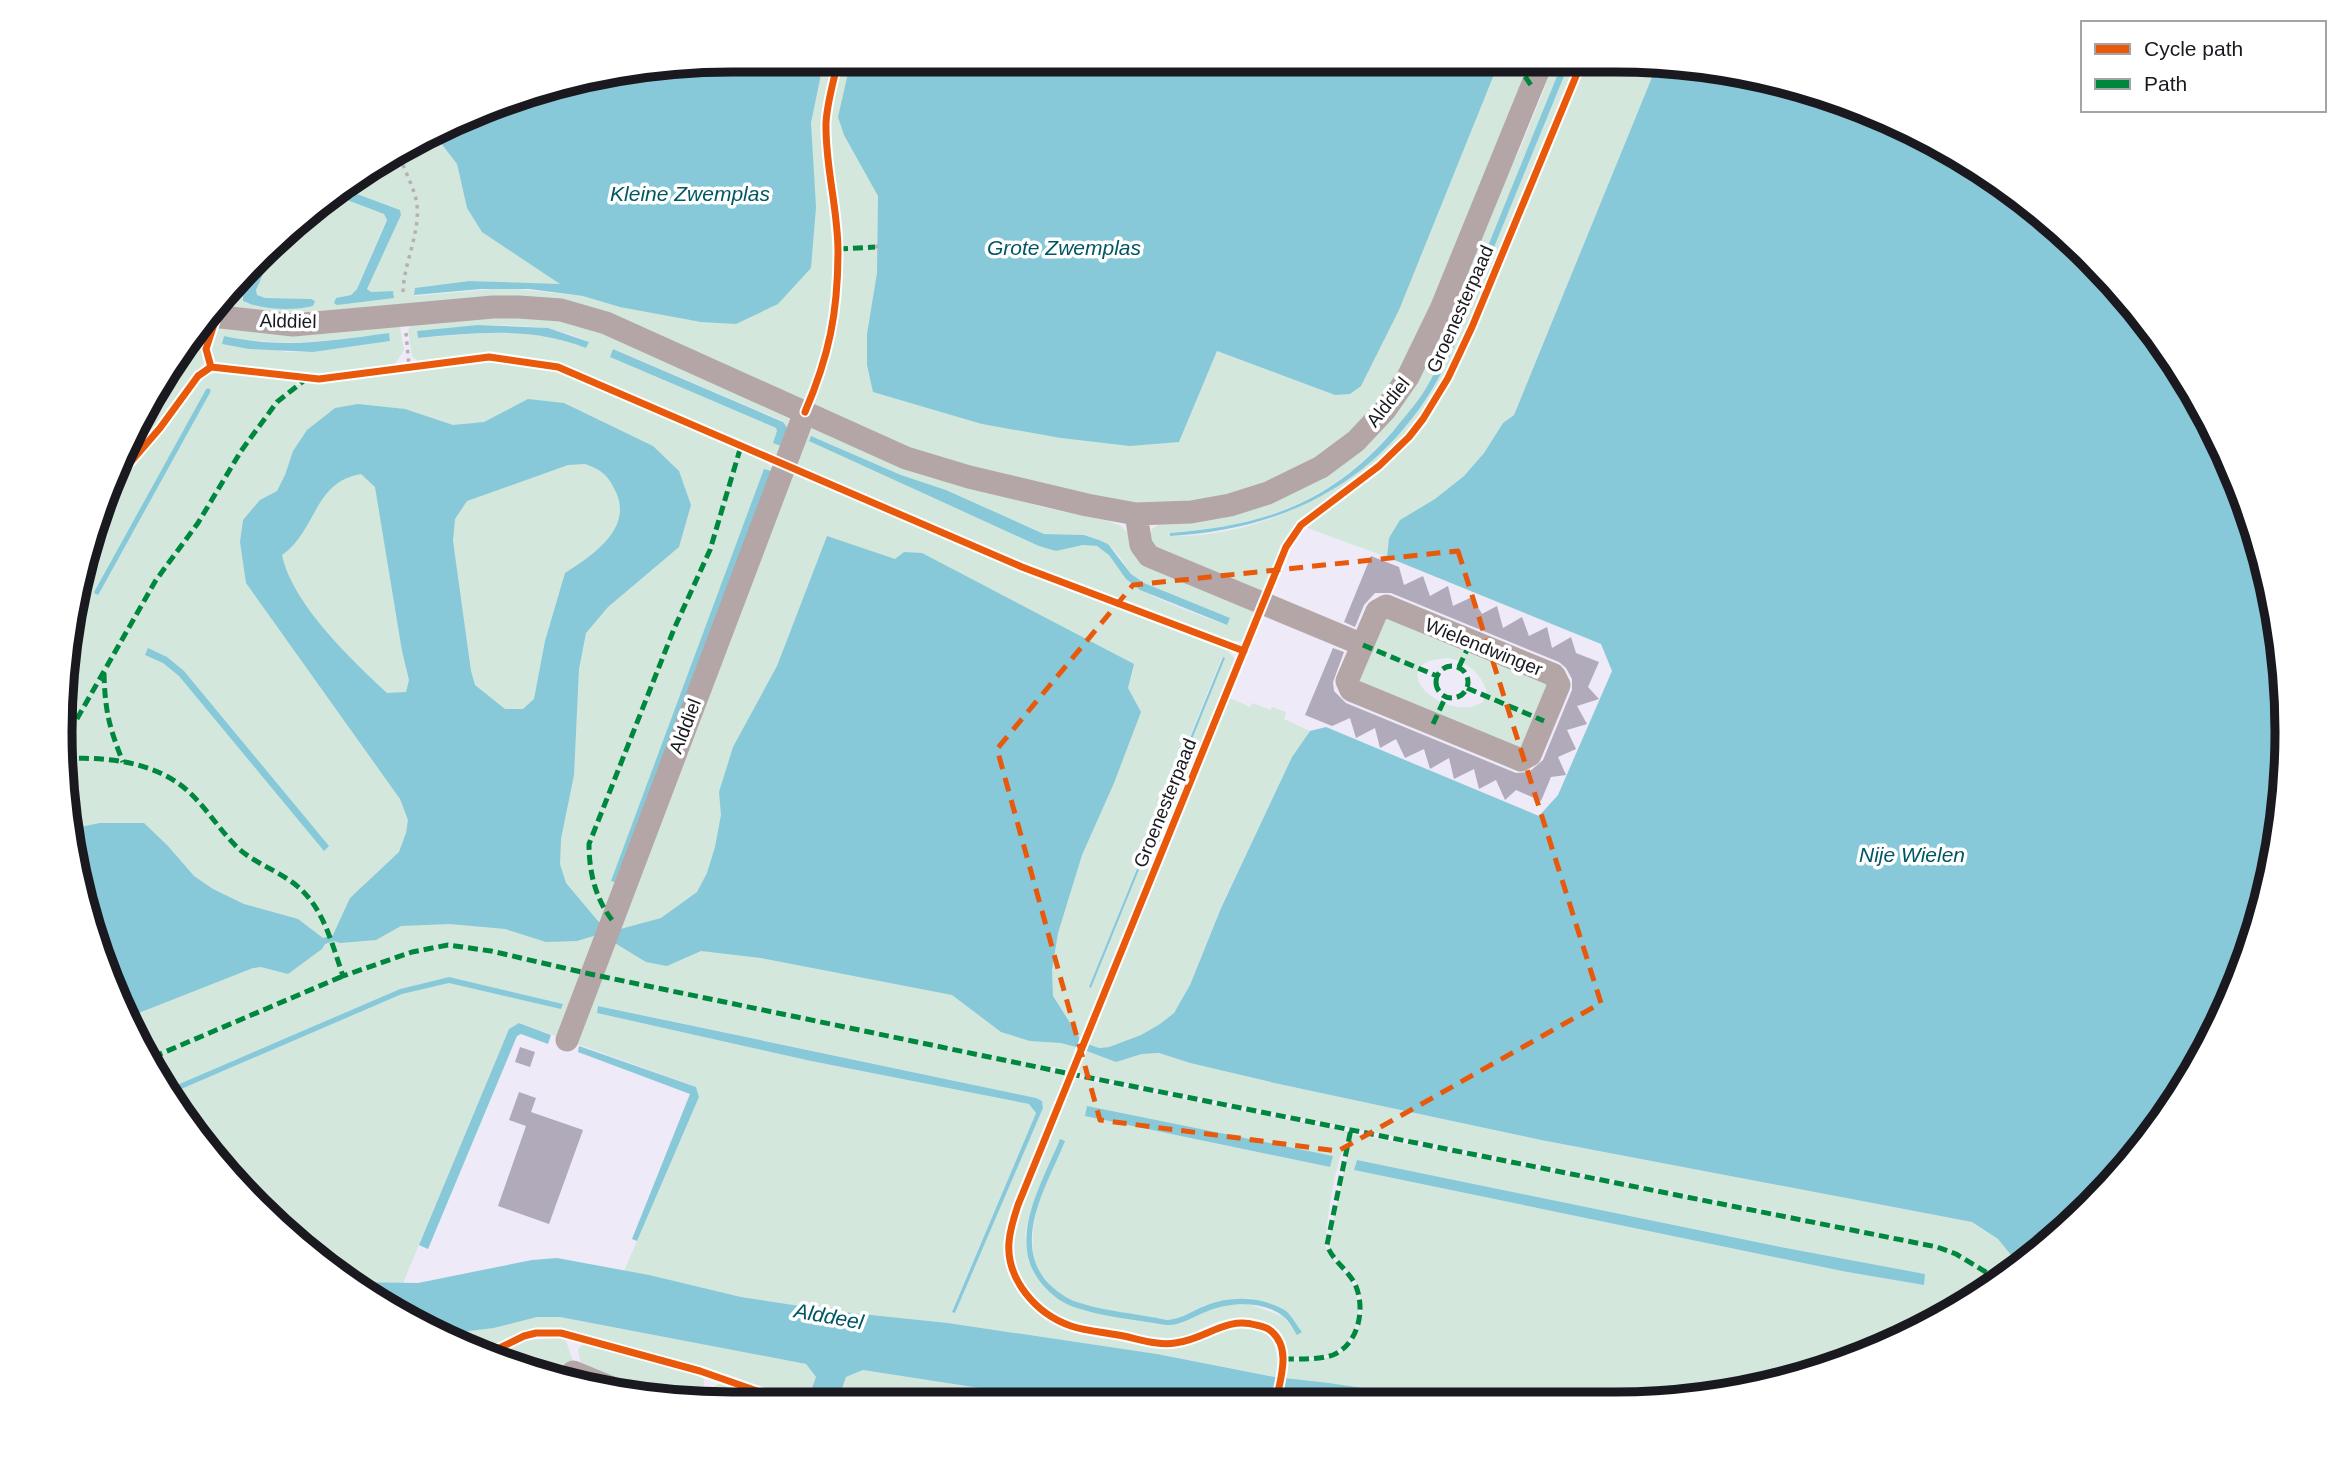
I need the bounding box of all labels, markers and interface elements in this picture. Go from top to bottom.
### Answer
legend [2081,21,2326,112]
text: Cycle path [2144,37,2243,60]
text: Path [2144,72,2187,95]
water label: Kleine Zwemplas [610,182,770,205]
water label: Grote Zwemplas [987,236,1142,259]
street label: Groenesterpaad [1422,242,1498,376]
street label: Alddiel [259,310,317,332]
street label: Alddiel [1362,373,1414,431]
street label: Wielendwinger [1422,614,1546,680]
street label: Alddiel [665,696,705,756]
street label: Groenesterpaad [1130,735,1200,871]
water label: Nije Wielen [1859,843,1965,866]
water label: Alddeel [791,1298,867,1334]

